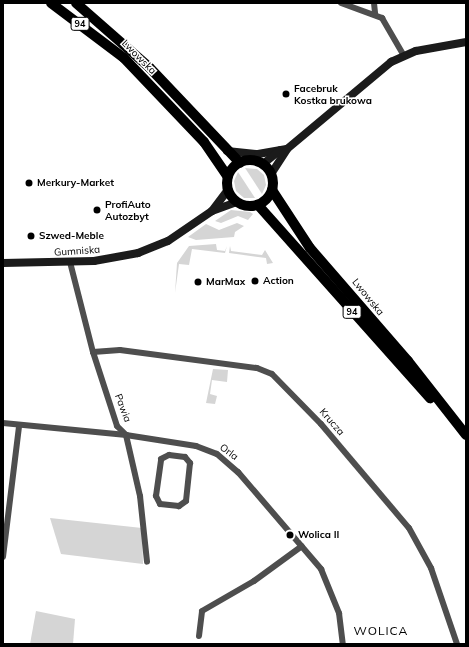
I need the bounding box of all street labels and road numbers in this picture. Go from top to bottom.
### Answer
road number: 94 [70,17,90,31]
street label: Lwowska [119,37,159,77]
street label: Gumniska [54,243,100,259]
street label: Lwowska [350,276,386,318]
road number: 94 [342,305,362,319]
street label: Pawia [112,392,134,424]
street label: Krucza [317,406,347,438]
street label: Orla [217,441,241,463]

